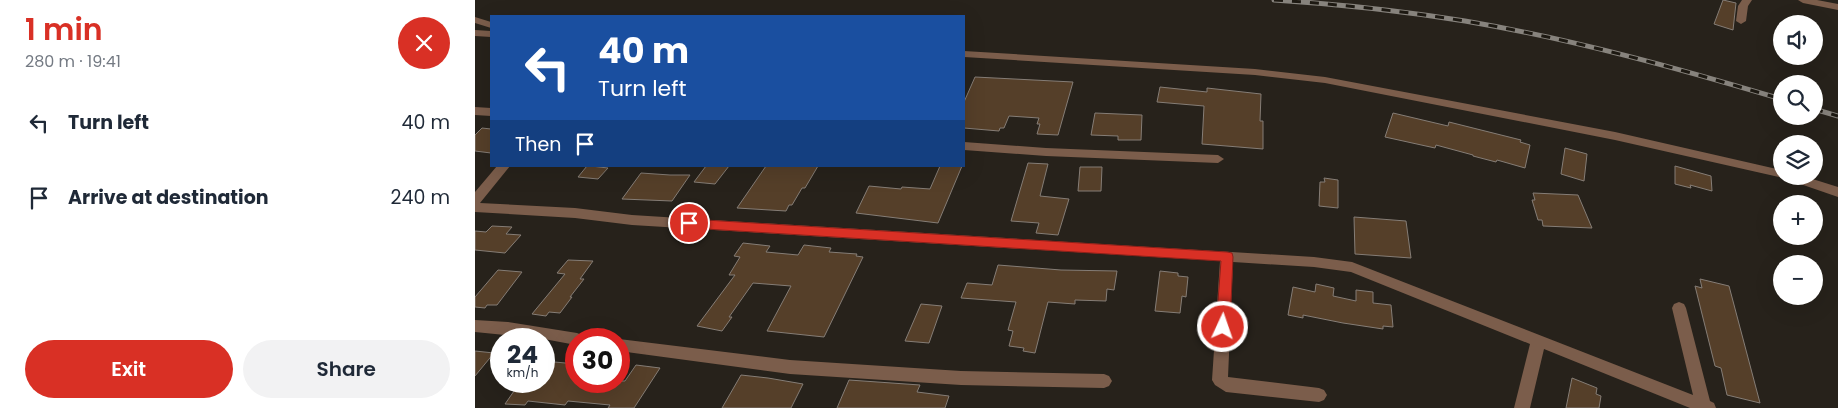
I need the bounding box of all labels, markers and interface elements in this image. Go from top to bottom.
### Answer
text: 1 min [25,8,103,51]
map controls [1773,15,1823,305]
button: sound [1773,15,1823,65]
button: close [398,17,450,69]
text: 40 m [598,26,689,75]
icon: left [515,35,580,100]
text: 280 m · 19:41 [25,50,121,73]
text: Turn left [598,73,686,104]
button: search [1773,75,1823,125]
icon: left [25,109,53,137]
text: Turn left [68,109,149,136]
text: 40 m [401,109,450,136]
icon: arrive [571,130,599,158]
text: Then [515,131,561,158]
button: layers [1773,135,1823,185]
icon: arrive [25,184,53,212]
text: Arrive at destination [68,184,269,211]
text: 240 m [391,184,450,211]
button: + [1773,195,1823,245]
pin [668,202,710,244]
icon: arrive [675,209,703,237]
button: − [1773,255,1823,305]
position arrow [1196,300,1248,352]
speed limit sign: 30 [565,328,630,393]
text: 24 [507,337,538,372]
button: Exit [25,340,233,398]
button: Share [243,340,450,398]
text: km/h [507,364,538,381]

